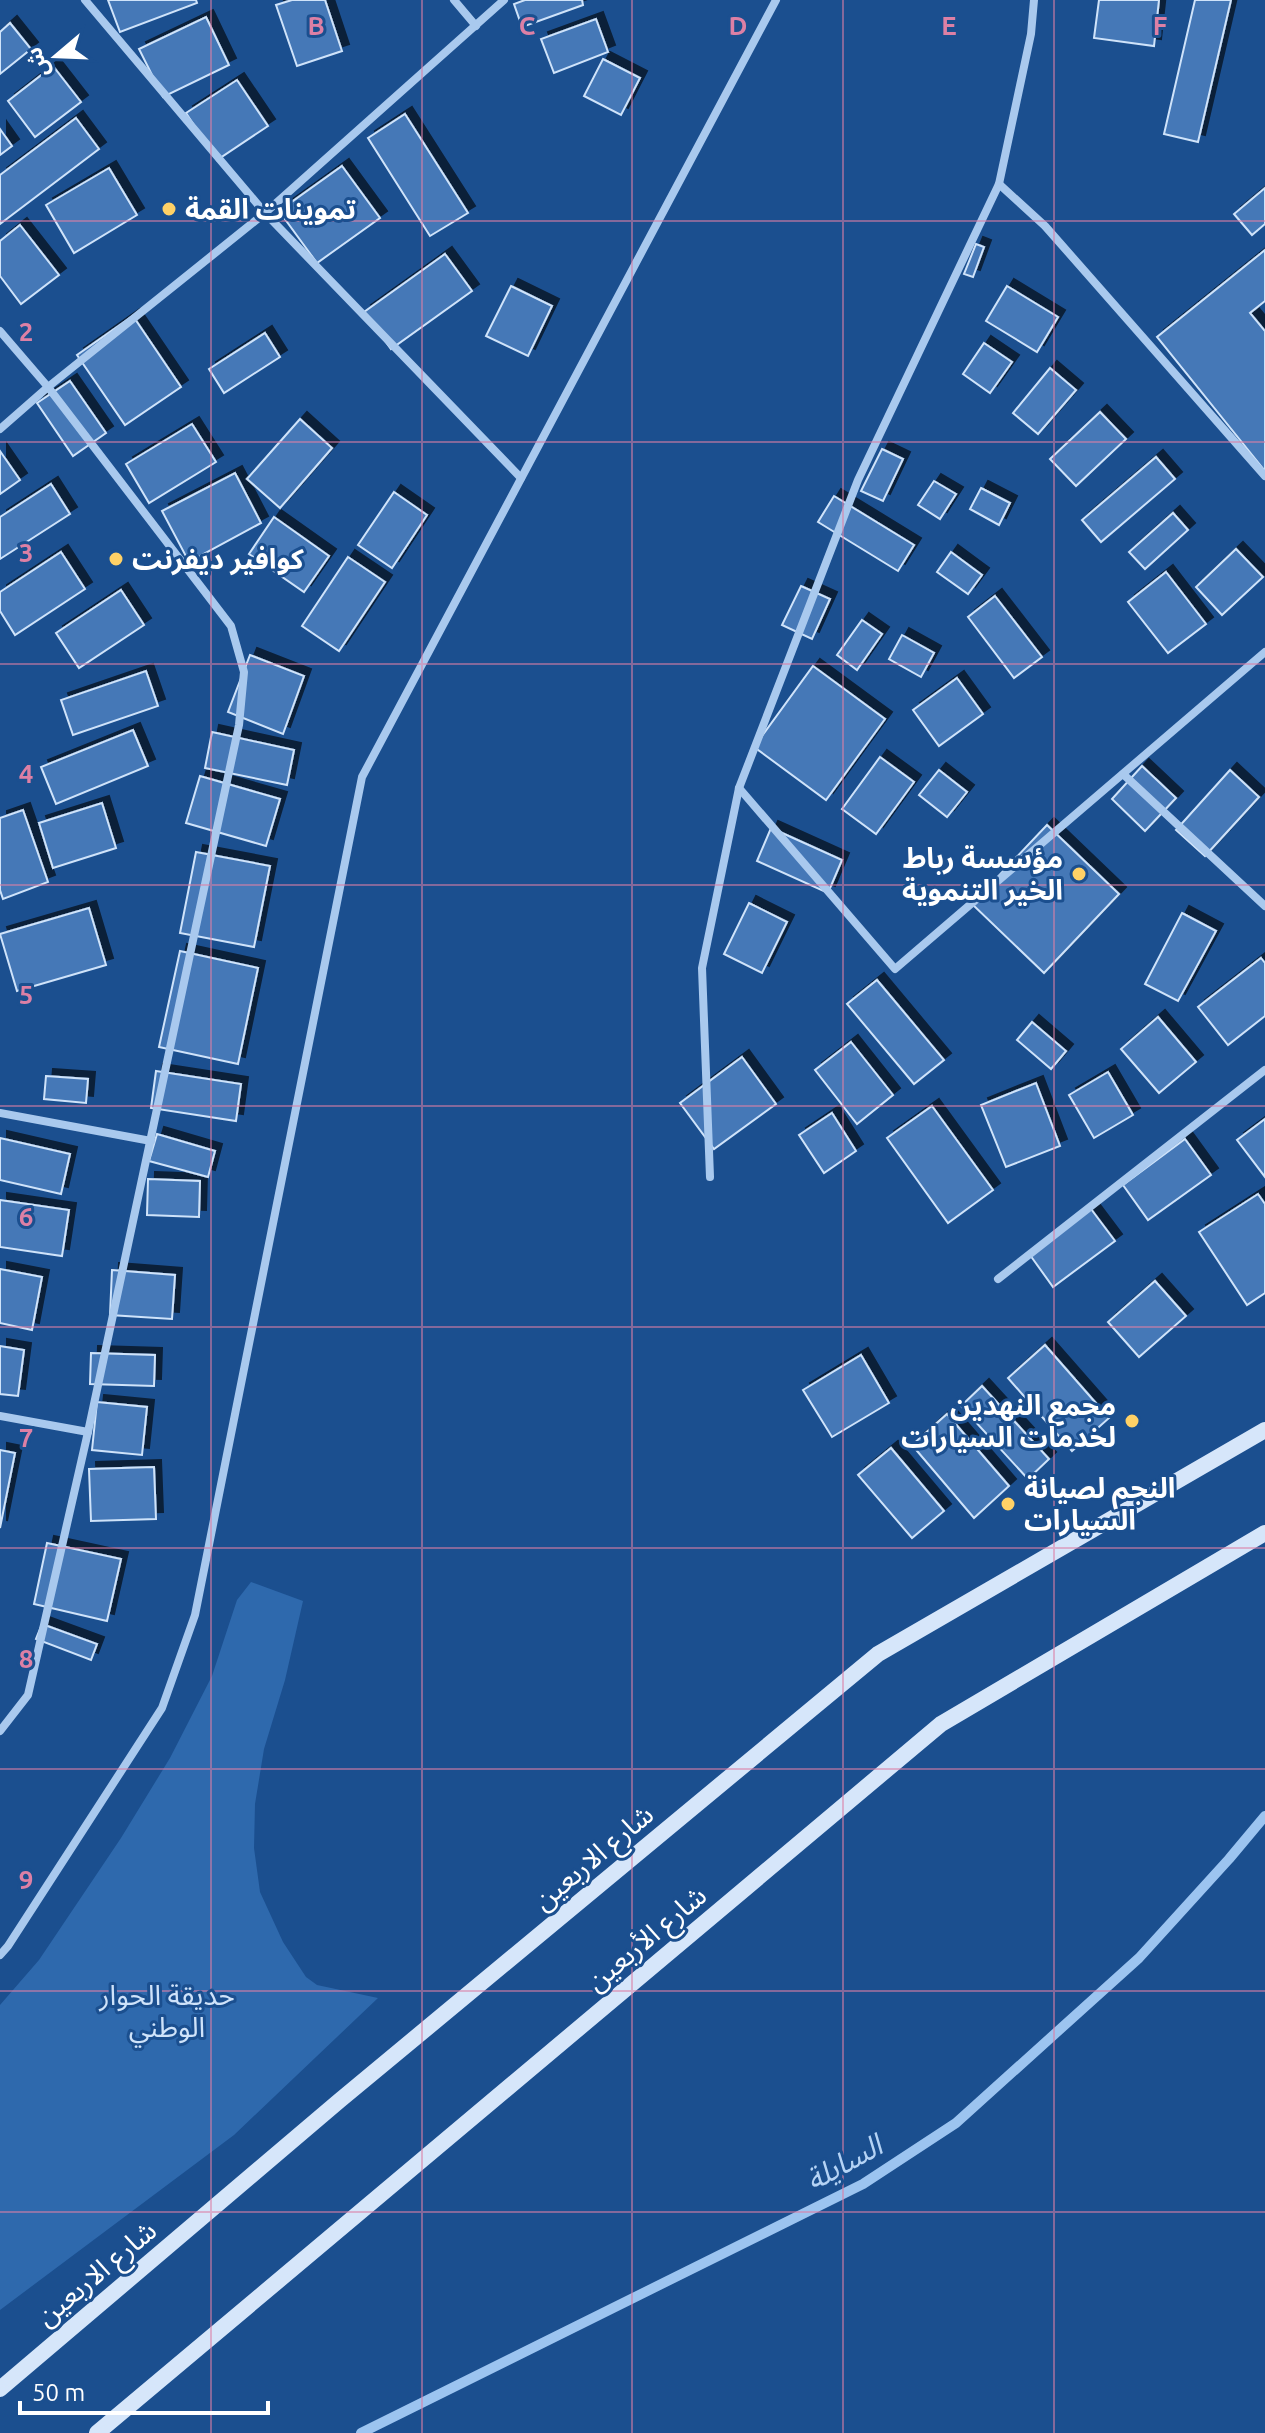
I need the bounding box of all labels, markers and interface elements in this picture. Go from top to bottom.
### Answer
text: B [307,11,325,40]
text: C [519,11,536,40]
text: D [729,11,747,40]
text: E [941,11,957,40]
text: F [1153,11,1167,40]
north arrow [16,16,96,96]
text: ش [20,44,54,81]
place label: تموينات القمة [185,193,356,225]
marker: تموينات القمة [160,200,178,218]
text: 2 [19,317,33,346]
text: 3 [19,538,33,567]
place label: كوافير ديفرنت [132,543,304,576]
marker: كوافير ديفرنت [107,550,125,568]
text: 4 [19,759,33,788]
place label: مؤسسة رباط الخير التنموية [902,842,1063,907]
marker: مؤسسة رباط الخير التنموية [1070,865,1088,883]
text: 5 [19,980,33,1009]
text: 6 [19,1202,33,1231]
place label: مجمع النهدين لخدمات السيارات [901,1389,1116,1454]
marker: مجمع النهدين لخدمات السيارات [1123,1412,1141,1430]
text: 7 [19,1423,33,1452]
place label: النجم لصيانة السيارات [1024,1472,1175,1537]
marker: النجم لصيانة السيارات [999,1495,1017,1513]
text: 8 [19,1644,33,1673]
street label: شارع الاربعين [527,1798,663,1920]
text: 9 [19,1865,33,1894]
street label: شارع الأربعين [580,1879,716,2001]
park label: حديقة الحوار الوطني [98,1979,235,2048]
water label: السايلة [800,2126,890,2197]
street label: شارع الاربعين [30,2214,166,2336]
scale bar [20,2365,268,2415]
text: 50 m [32,2379,85,2406]

